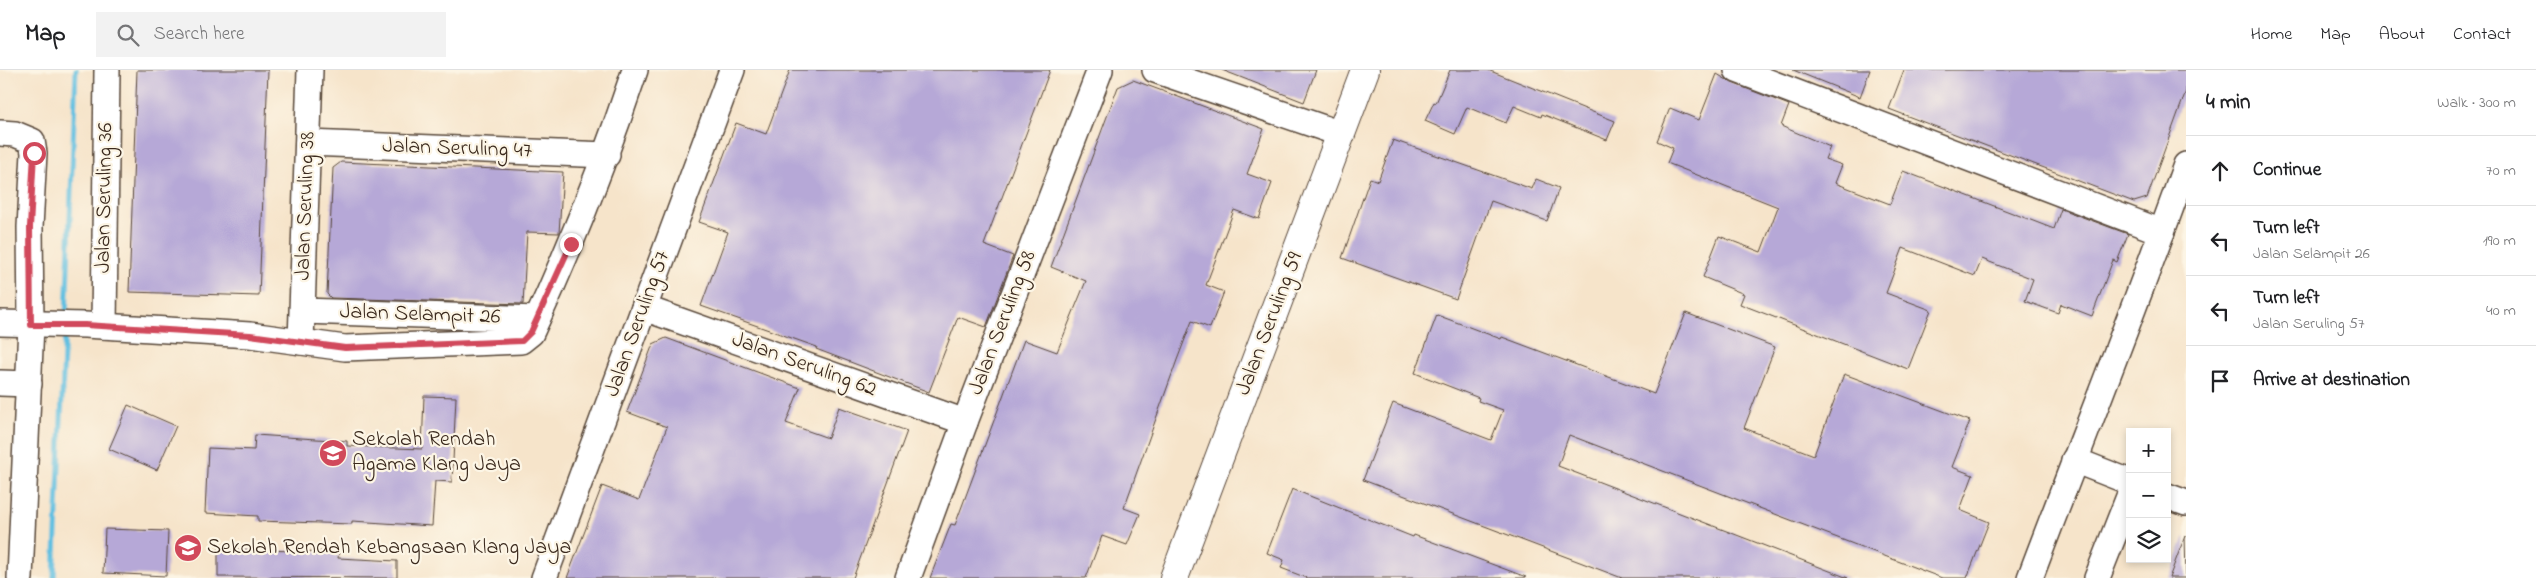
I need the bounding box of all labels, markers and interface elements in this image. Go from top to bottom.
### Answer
search box [96,12,446,57]
text: Map [25,17,66,52]
icon: search [114,21,142,49]
text: Search here [154,21,245,48]
text: Home [2251,22,2292,48]
text: Map [2320,22,2351,48]
text: About [2379,22,2425,48]
text: Contact [2453,22,2511,48]
text: 4 min [2206,88,2250,118]
text: Walk · 300 m [2437,91,2516,115]
street label: Jalan Seruling 36 [88,122,123,274]
street label: Jalan Seruling 47 [382,130,532,169]
street label: Jalan Seruling 38 [287,131,326,281]
route start [23,142,46,165]
icon: ahead [2206,157,2234,185]
text: Continue [2253,157,2321,184]
text: 70 m [2486,159,2516,183]
text: Turn left [2253,215,2320,242]
icon: left [2206,227,2234,255]
text: 190 m [2483,229,2516,253]
route end [560,233,583,256]
text: Jalan Selampit 26 [2253,242,2370,266]
street label: Jalan Seruling 57 [597,246,680,402]
street label: Jalan Seruling 58 [961,246,1046,400]
street label: Jalan Seruling 59 [1228,247,1313,401]
text: Turn left [2253,285,2320,312]
street label: Jalan Selampit 26 [339,296,501,334]
icon: left [2206,297,2234,325]
text: 40 m [2486,299,2516,323]
text: Jalan Seruling 57 [2253,312,2365,336]
street label: Jalan Seruling 62 [727,324,881,407]
icon: arrive [2206,367,2234,395]
text: Arrive at destination [2253,367,2410,394]
place label: Sekolah Rendah Agama Klang Jaya [352,424,521,482]
map controls [2126,428,2171,563]
button: + [2126,428,2171,473]
school or university icon: Sekolah Rendah Agama Klang Jaya [318,438,348,468]
button: − [2126,473,2171,518]
button: layers [2126,518,2171,563]
place label: Sekolah Rendah Kebangsaan Klang Jaya [207,532,571,565]
school or university icon: Sekolah Rendah Kebangsaan Klang Jaya [173,533,203,563]

